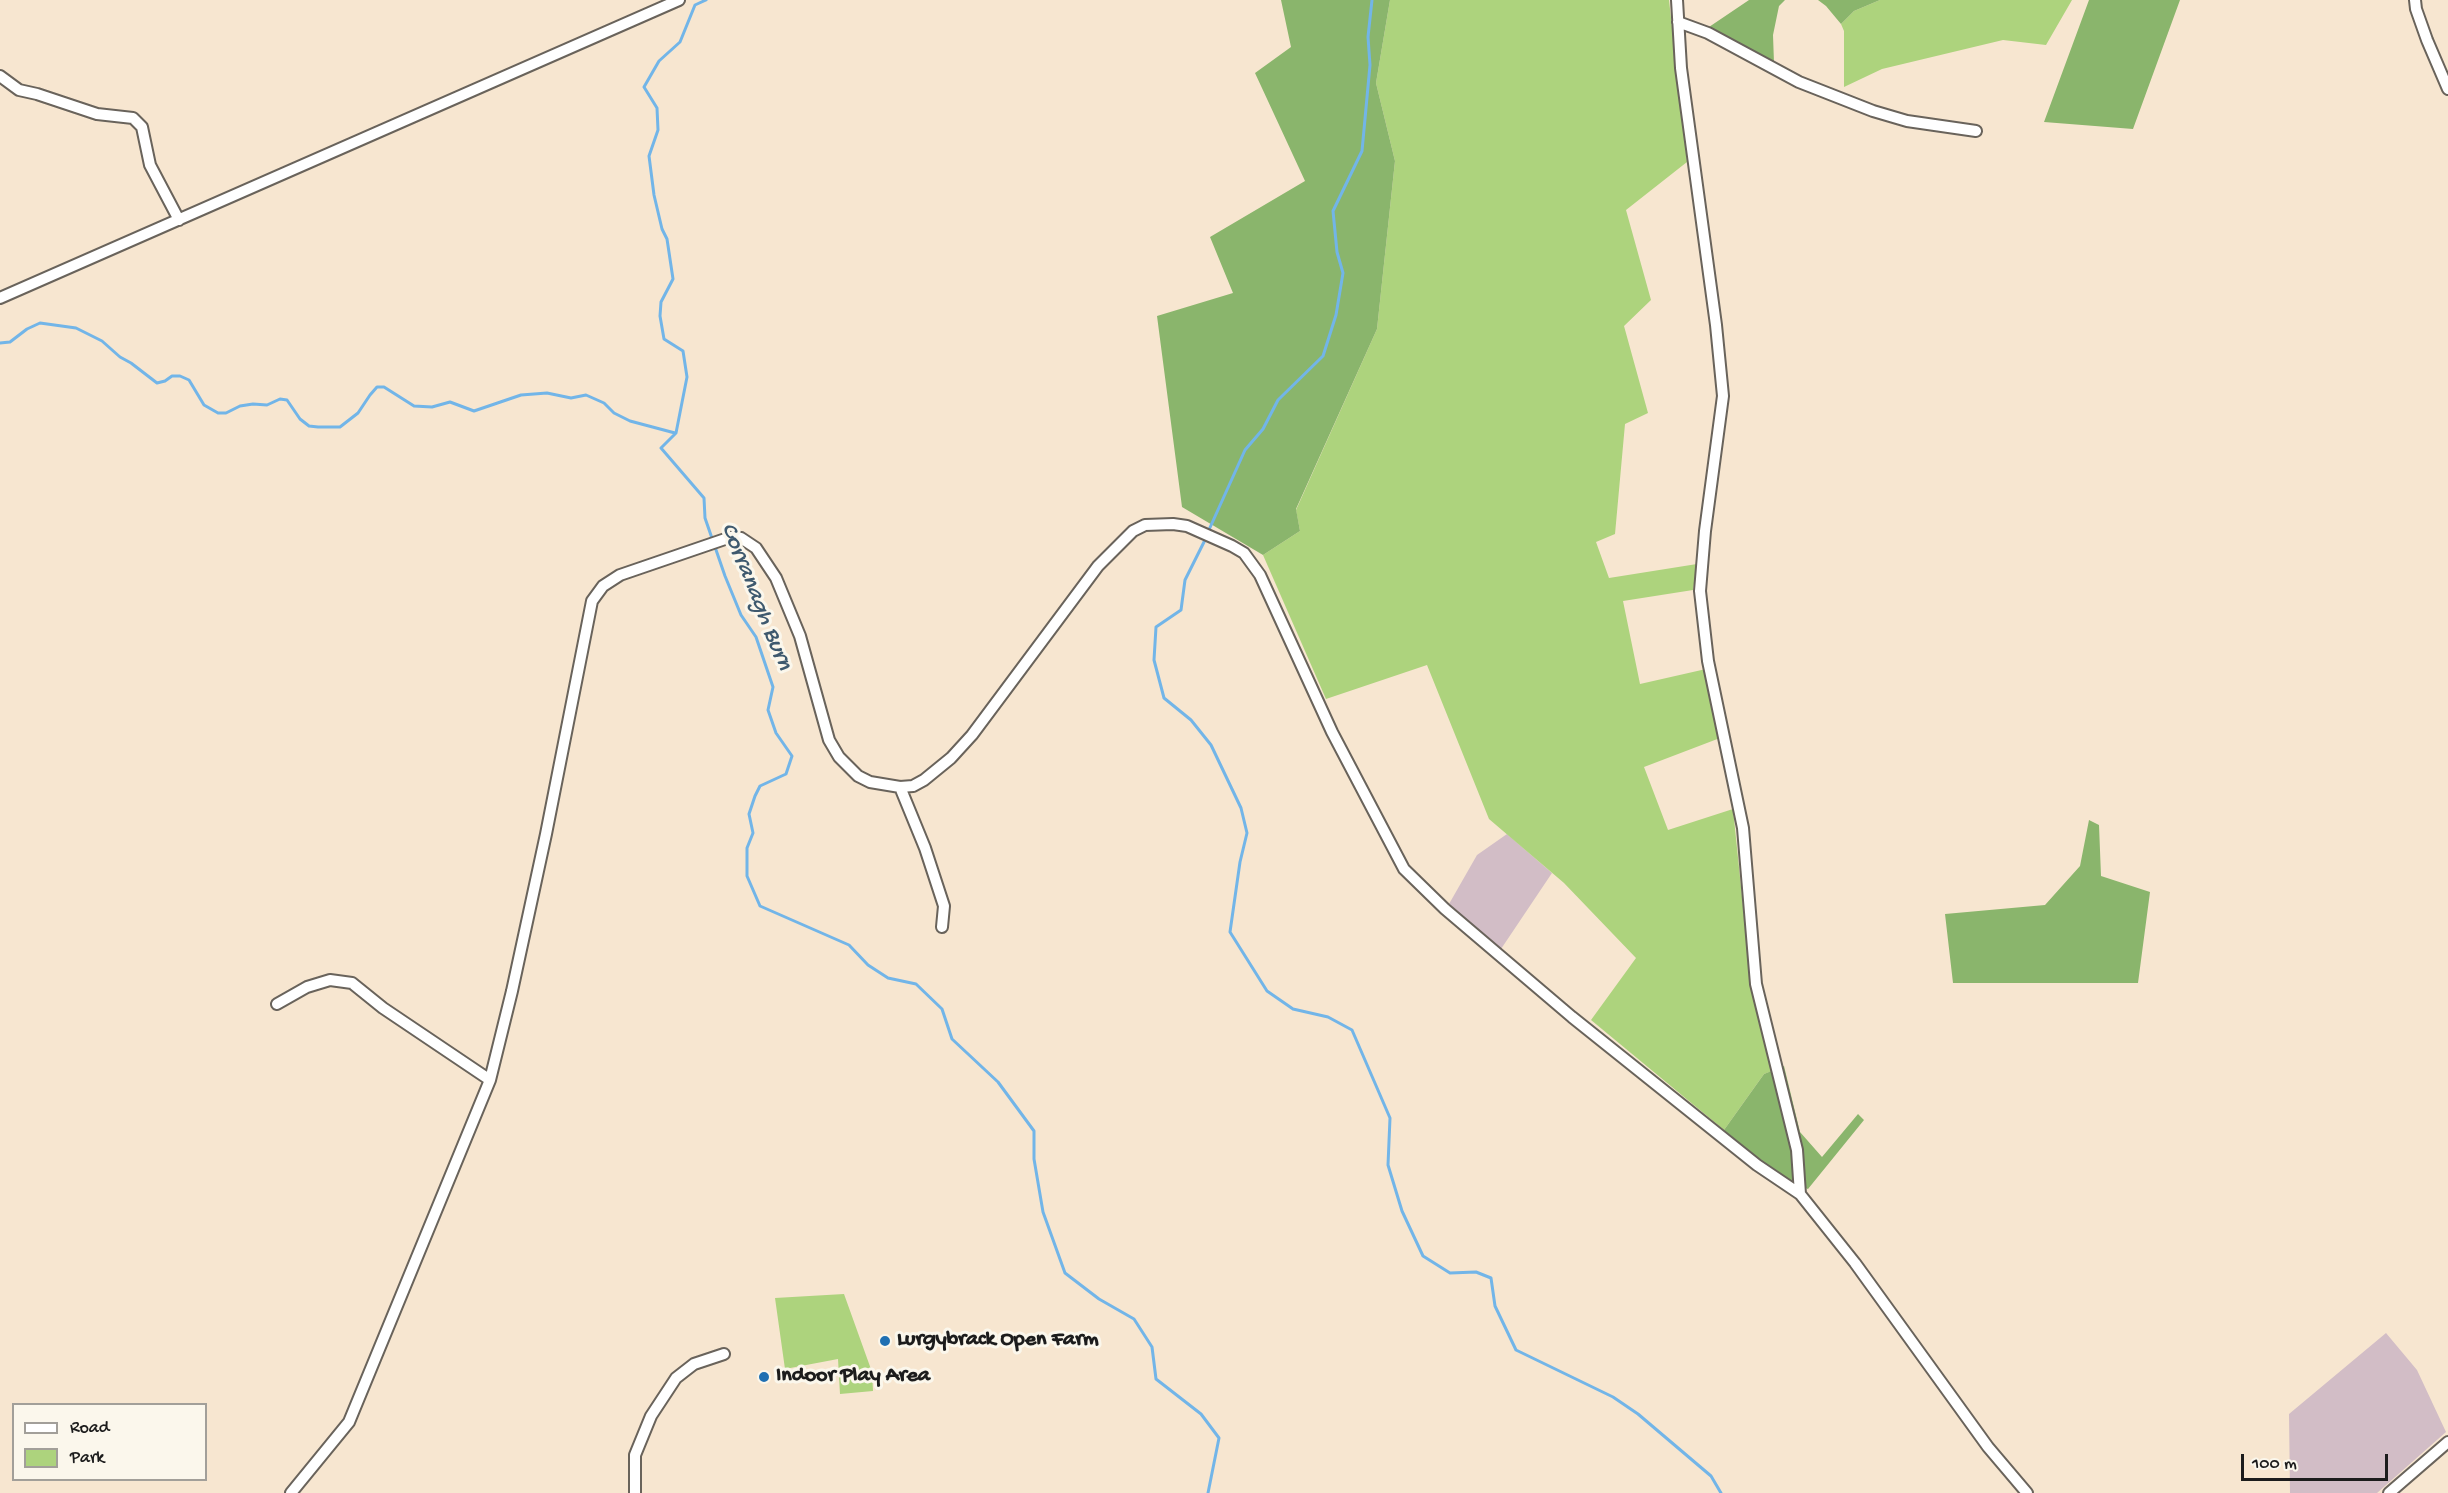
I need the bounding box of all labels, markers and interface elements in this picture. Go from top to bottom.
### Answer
water label: Corranagh Burn [712,519,798,675]
place label: Lurgybrack Open Farm [897,1328,1099,1354]
marker: Lurgybrack Open Farm [878,1334,892,1348]
place label: Indoor Play Area [776,1364,930,1390]
marker: Indoor Play Area [757,1370,771,1384]
legend [12,1403,207,1481]
text: Road [70,1418,109,1439]
scale bar [2244,1442,2391,1480]
text: Park [70,1448,104,1469]
text: 100 m [2252,1454,2297,1475]

